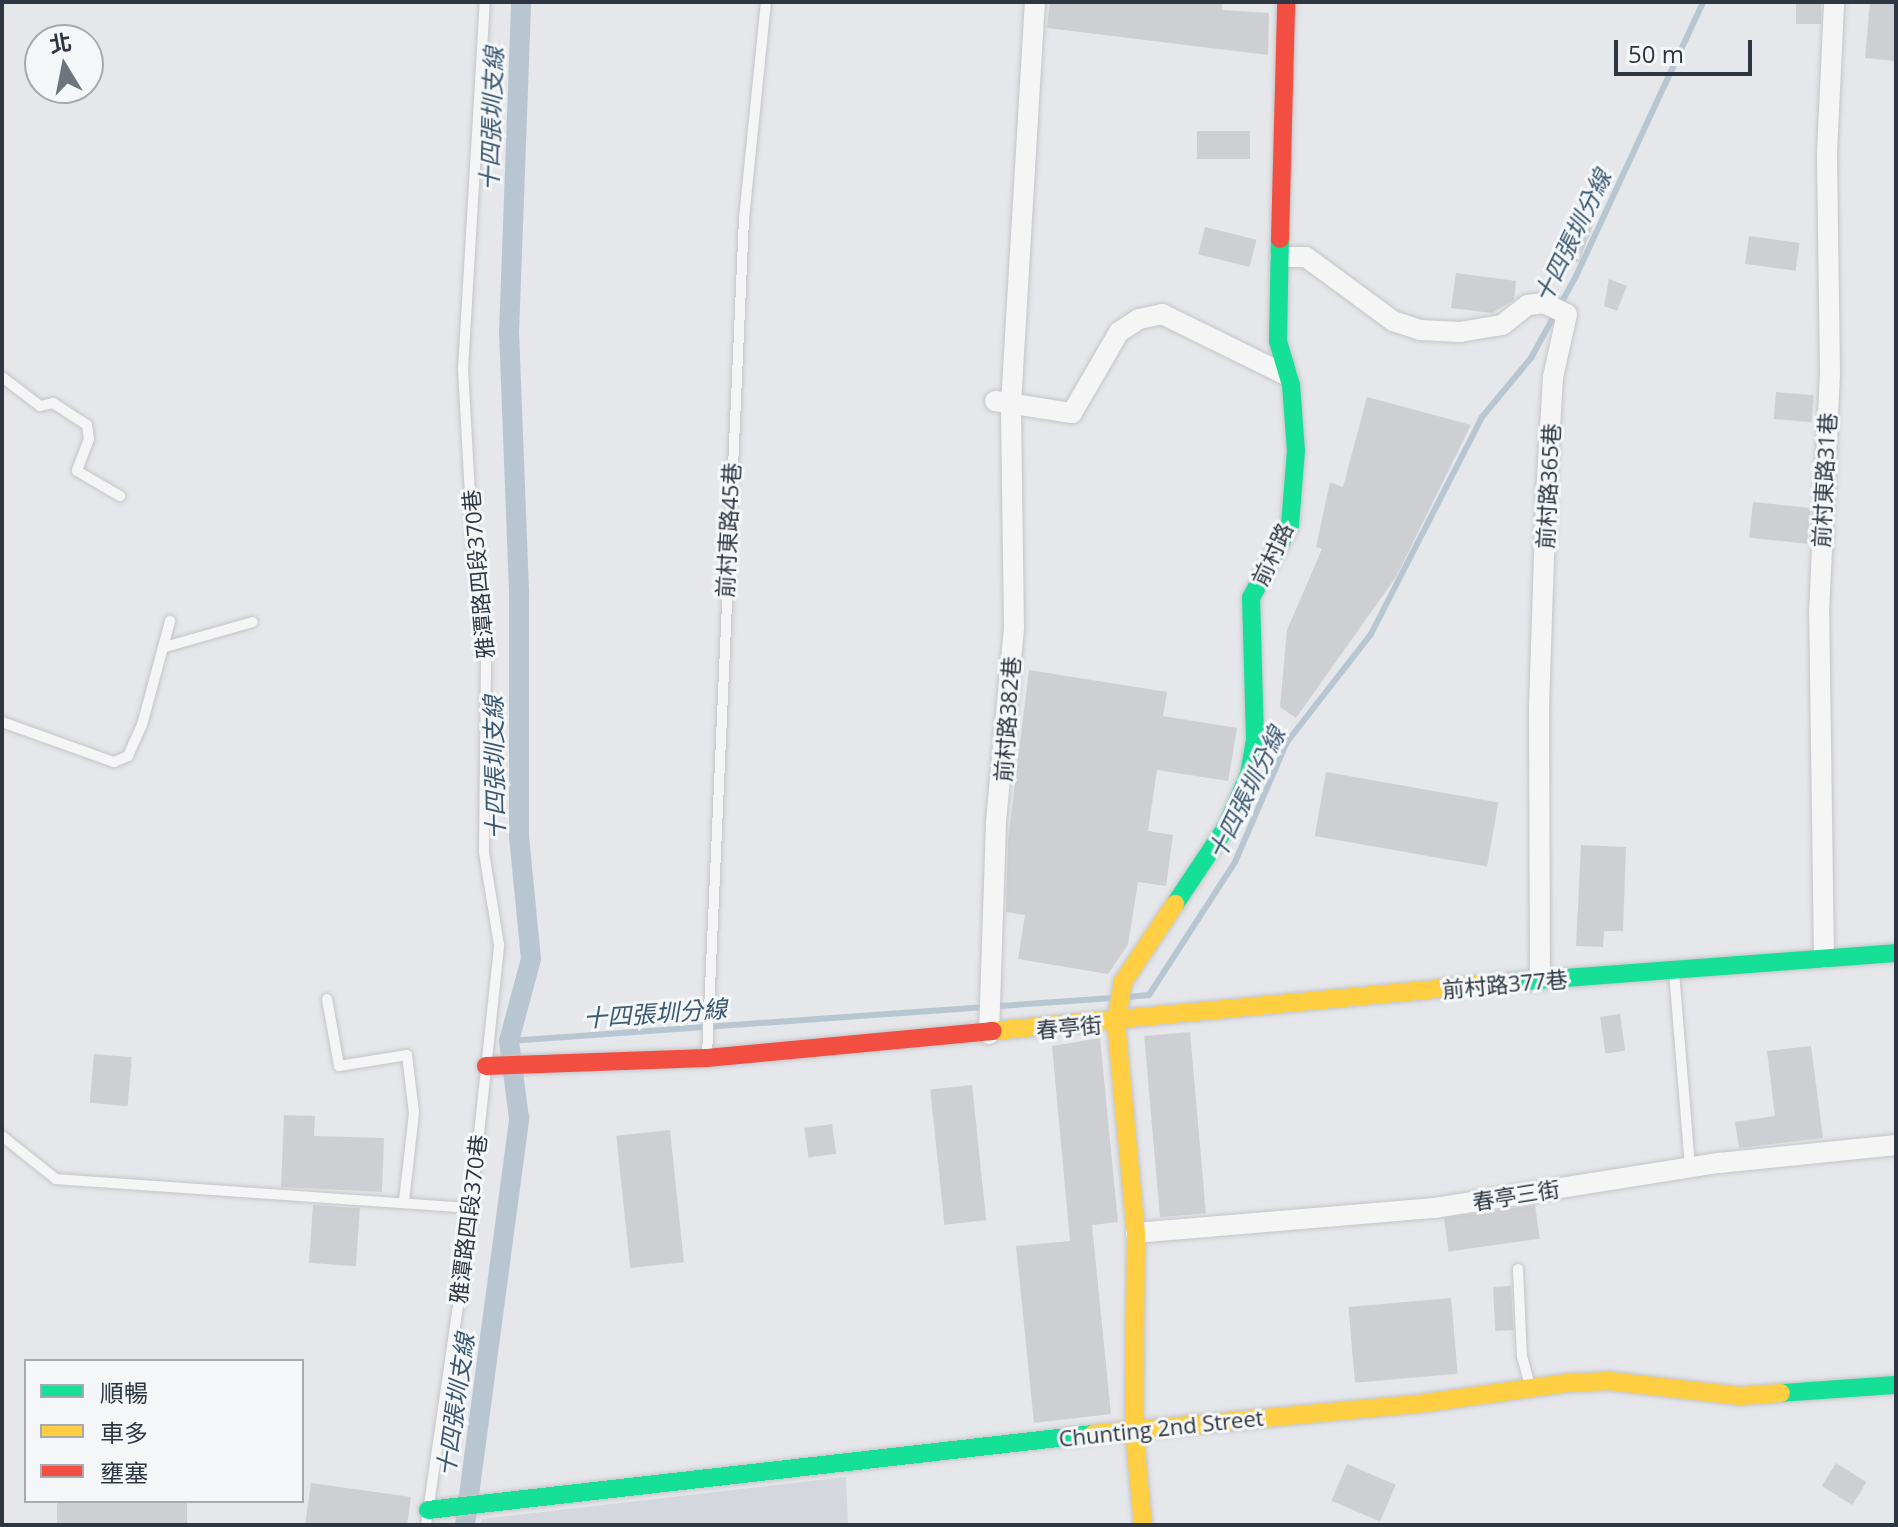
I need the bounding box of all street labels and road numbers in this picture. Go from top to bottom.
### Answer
street label: 前村東路31巷 [1807,412,1841,548]
street label: 前村路365巷 [1532,423,1564,549]
street label: 前村東路45巷 [711,462,745,598]
street label: 雅潭路四段370巷 [457,488,499,660]
street label: 前村路 [1246,519,1298,589]
street label: 前村路382巷 [989,655,1025,783]
street label: 前村路377巷 [1441,965,1569,1003]
street label: 春亭街 [1035,1011,1103,1043]
street label: 雅潭路四段370巷 [445,1133,491,1305]
street label: 春亭三街 [1470,1175,1562,1215]
street label: Chunting 2nd Street [1057,1404,1265,1452]

